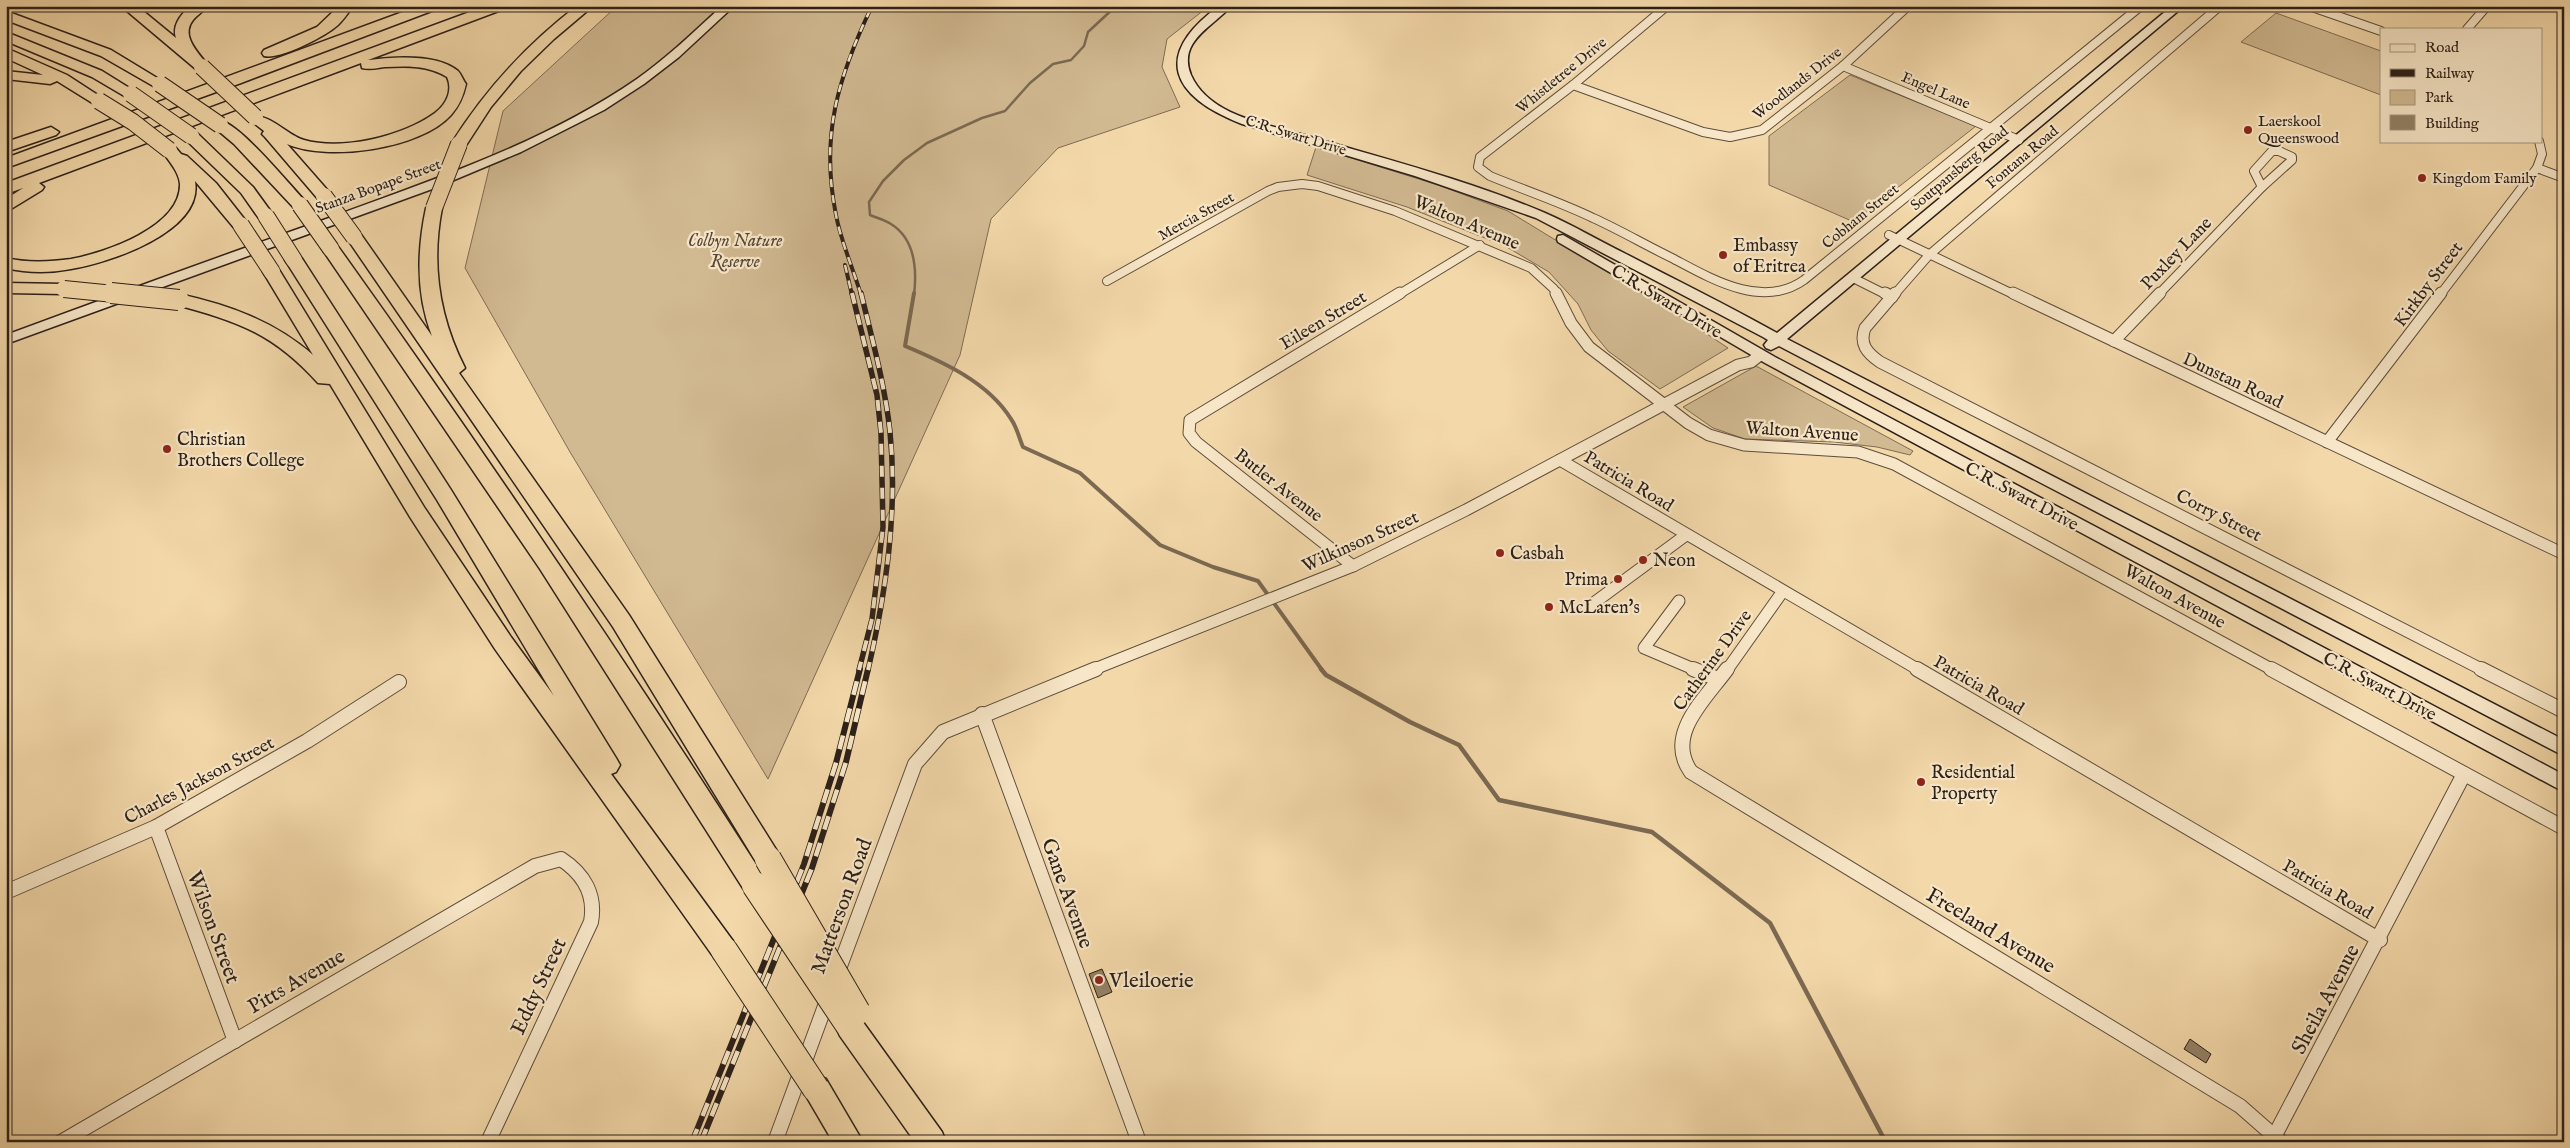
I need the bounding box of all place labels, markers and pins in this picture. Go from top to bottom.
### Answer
place label: Laerskool Queenswood [2258,112,2340,148]
marker: Laerskool Queenswood [2242,124,2254,136]
place label: Kingdom Family [2432,169,2537,188]
marker: Kingdom Family [2416,172,2428,184]
place label: Embassy of Eritrea [1733,235,1806,279]
marker: Embassy of Eritrea [1717,249,1729,261]
place label: Christian Brothers College [177,429,305,473]
marker: Christian Brothers College [161,443,173,455]
place label: Casbah [1510,543,1564,566]
marker: Casbah [1494,547,1506,559]
place label: Neon [1653,550,1696,573]
marker: Neon [1637,554,1649,566]
place label: Prima [1564,569,1608,592]
marker: Prima [1612,573,1624,585]
place label: McLaren's [1559,597,1640,620]
marker: McLaren's [1543,601,1555,613]
place label: Residential Property [1931,762,2015,806]
marker: Residential Property [1915,776,1927,788]
place label: Vleiloerie [1108,968,1194,995]
marker: Vleiloerie [1093,974,1105,986]

